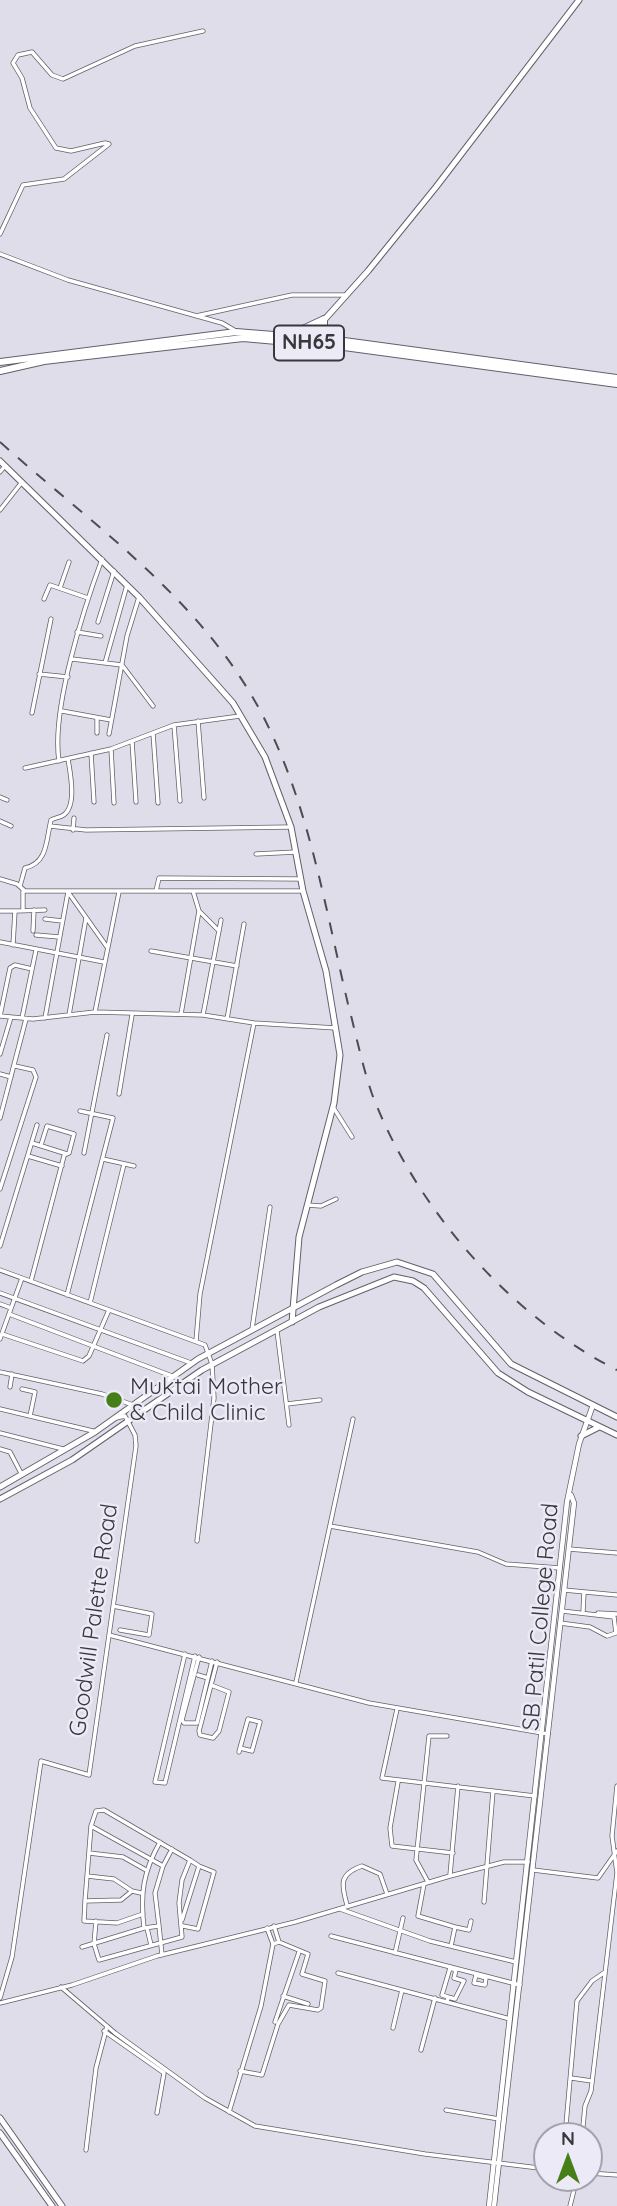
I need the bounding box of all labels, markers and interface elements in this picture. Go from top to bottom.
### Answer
road number: NH65 [274,326,344,360]
place label: Muktai Mother & Child Clinic [130,1373,283,1427]
marker: Muktai Mother & Child Clinic [104,1390,124,1410]
street label: Goodwill Palette Road [64,1502,124,1738]
street label: SB Patil College Road [517,1502,565,1732]
north arrow [533,2122,603,2192]
text: N [561,2126,575,2150]

